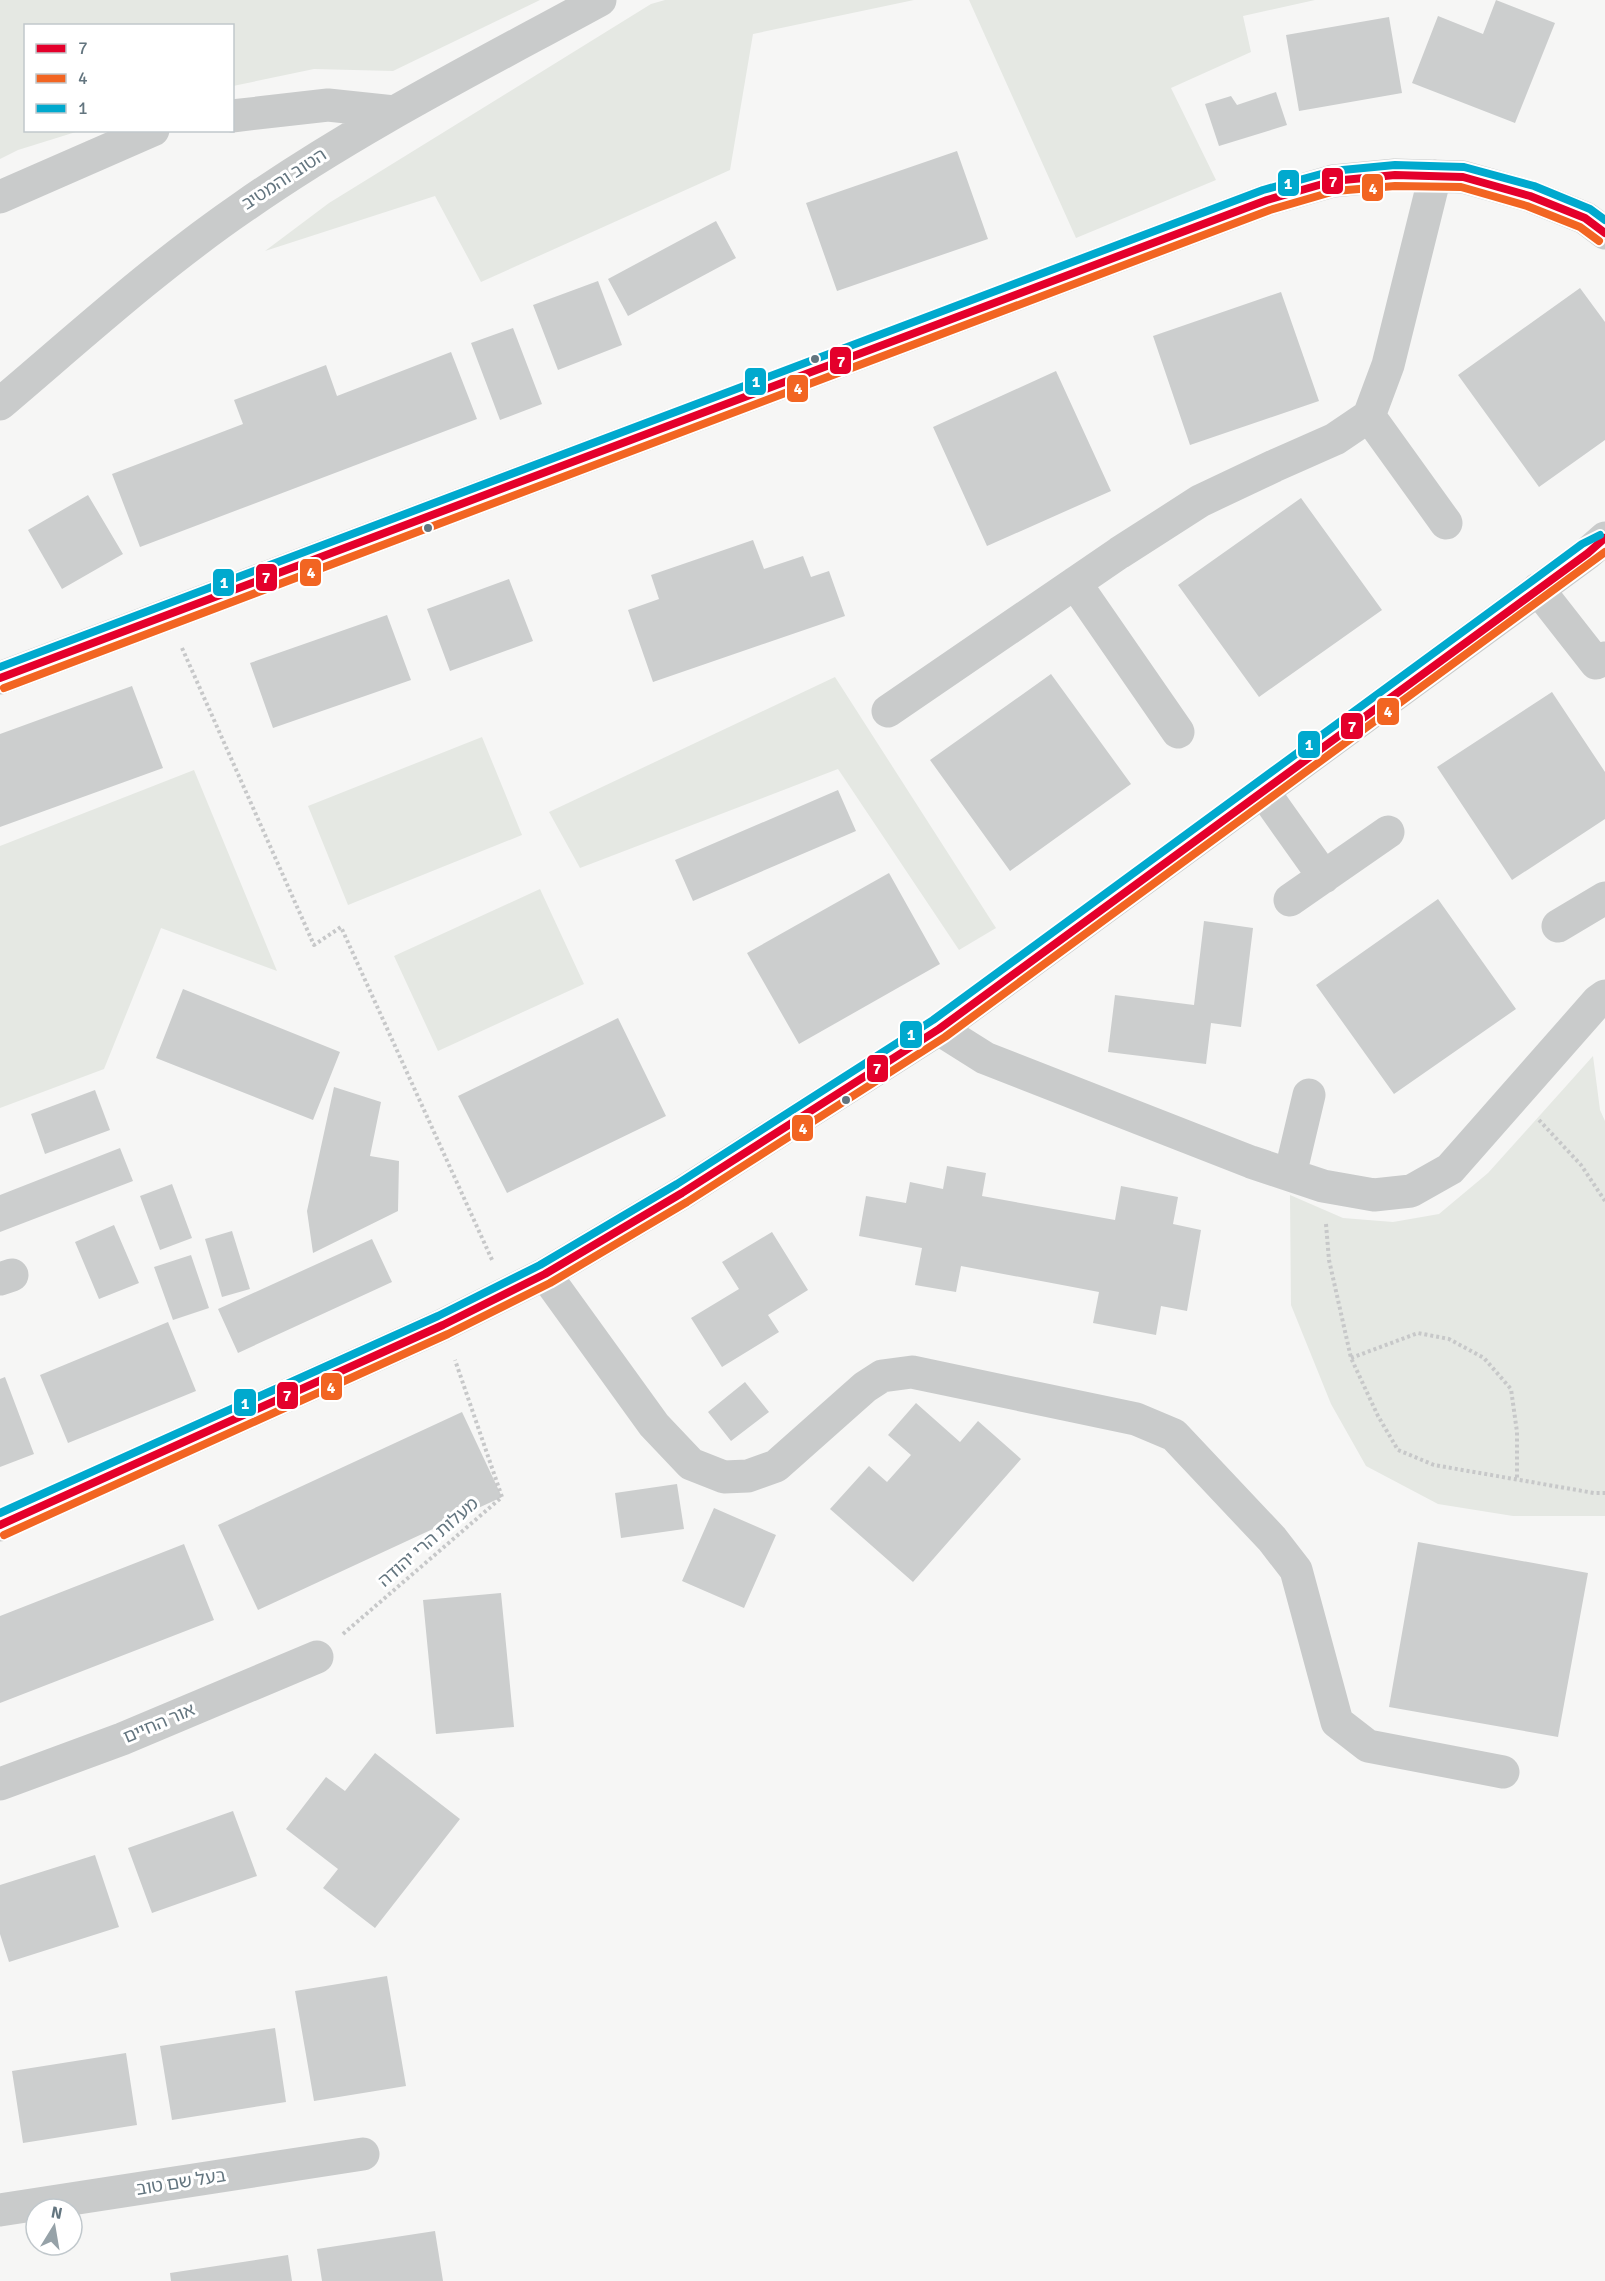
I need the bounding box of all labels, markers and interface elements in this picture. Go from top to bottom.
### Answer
legend [24,24,234,132]
text: 7 [78,37,88,59]
text: 4 [78,67,88,89]
text: 1 [78,97,88,119]
street label: הטוב והמטיב [237,143,331,215]
line badge: 7 [1321,167,1344,195]
line badge: 1 [1277,169,1300,197]
text: 7 [1329,172,1338,192]
line badge: 4 [1361,173,1384,202]
text: 1 [1284,174,1293,194]
text: 4 [1369,179,1378,199]
line badge: 7 [829,346,852,375]
text: 7 [837,352,846,372]
unlabelled marker [809,353,821,365]
line badge: 1 [744,367,767,396]
text: 1 [752,372,761,392]
line badge: 4 [786,374,809,403]
text: 4 [794,379,803,399]
unlabelled marker [422,522,434,534]
line badge: 4 [299,558,322,587]
line badge: 7 [255,563,278,592]
text: 4 [307,563,316,583]
line badge: 1 [212,568,235,597]
text: 7 [262,568,271,588]
text: 1 [220,573,229,593]
line badge: 4 [1376,697,1400,726]
text: 4 [1384,702,1393,722]
line badge: 7 [1340,712,1364,740]
text: 7 [1348,717,1357,737]
line badge: 1 [1297,730,1321,759]
text: 1 [1305,735,1314,755]
line badge: 1 [899,1020,923,1049]
text: 1 [907,1025,916,1045]
line badge: 7 [866,1054,889,1083]
text: 7 [873,1059,882,1079]
unlabelled marker [840,1094,852,1106]
line badge: 4 [791,1114,814,1142]
text: 4 [799,1119,808,1139]
line badge: 4 [320,1372,343,1401]
text: 4 [327,1378,336,1398]
line badge: 7 [276,1381,299,1410]
text: 7 [283,1386,292,1406]
line badge: 1 [233,1388,257,1417]
text: 1 [241,1394,250,1414]
street label: מעלות הרי יהודה [373,1492,483,1592]
street label: אור החיים [120,1698,198,1748]
street label: בעל שם טוב [135,2164,227,2200]
north arrow [24,2197,84,2257]
text: N [49,2202,64,2224]

